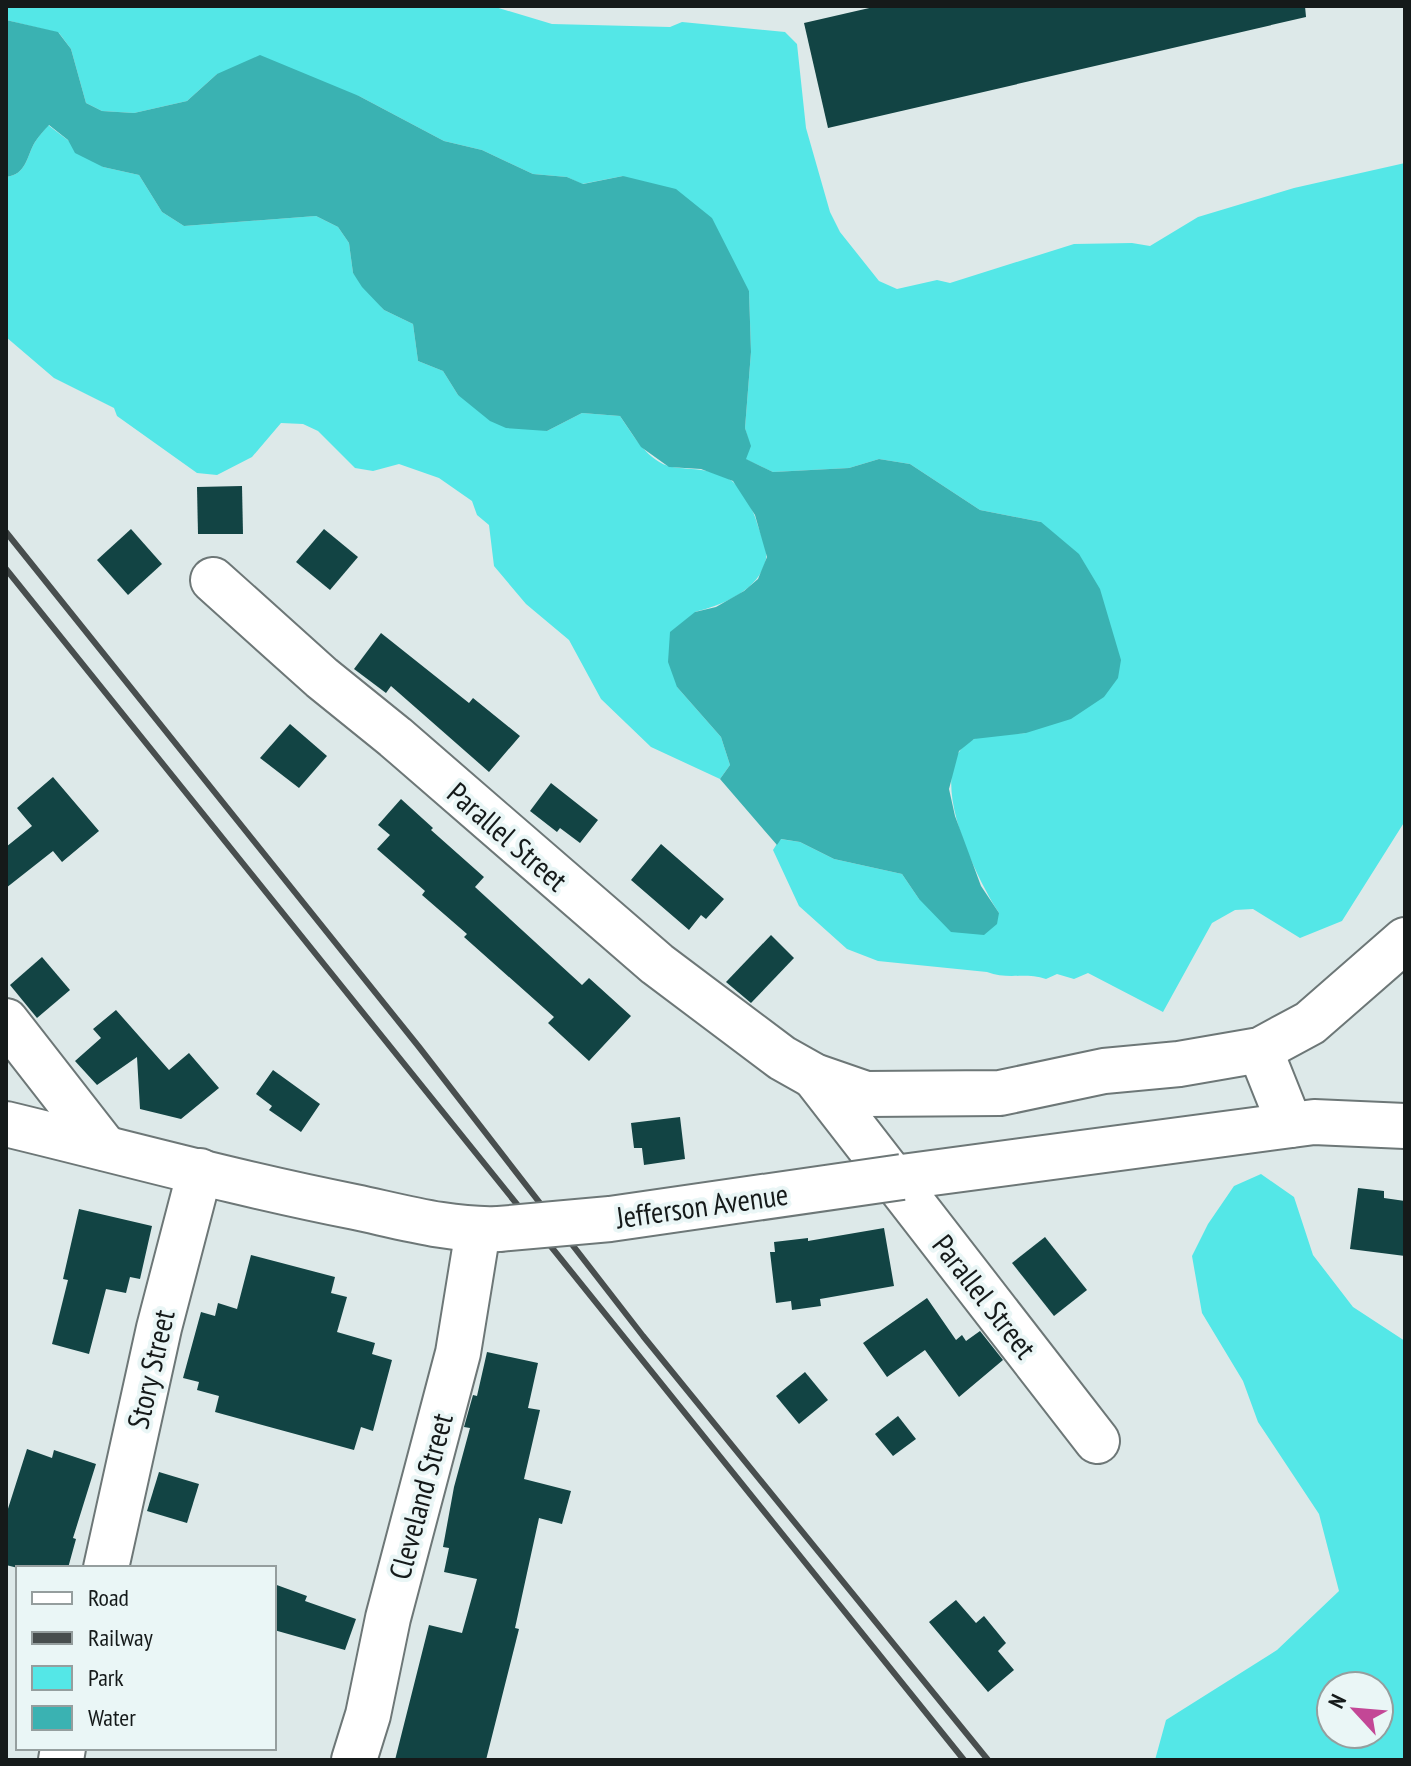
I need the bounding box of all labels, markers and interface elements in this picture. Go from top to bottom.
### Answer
street label: Parallel Street [440,773,577,899]
street label: Jefferson Avenue [613,1174,790,1236]
street label: Parallel Street [924,1226,1046,1366]
street label: Story Street [117,1305,183,1432]
street label: Cleveland Street [379,1408,461,1583]
legend [16,1566,276,1750]
text: Road [88,1582,129,1613]
text: Railway [88,1622,153,1653]
text: Park [88,1662,124,1693]
north arrow [1315,1670,1395,1750]
text: N [1322,1690,1352,1713]
text: Water [88,1702,136,1733]

